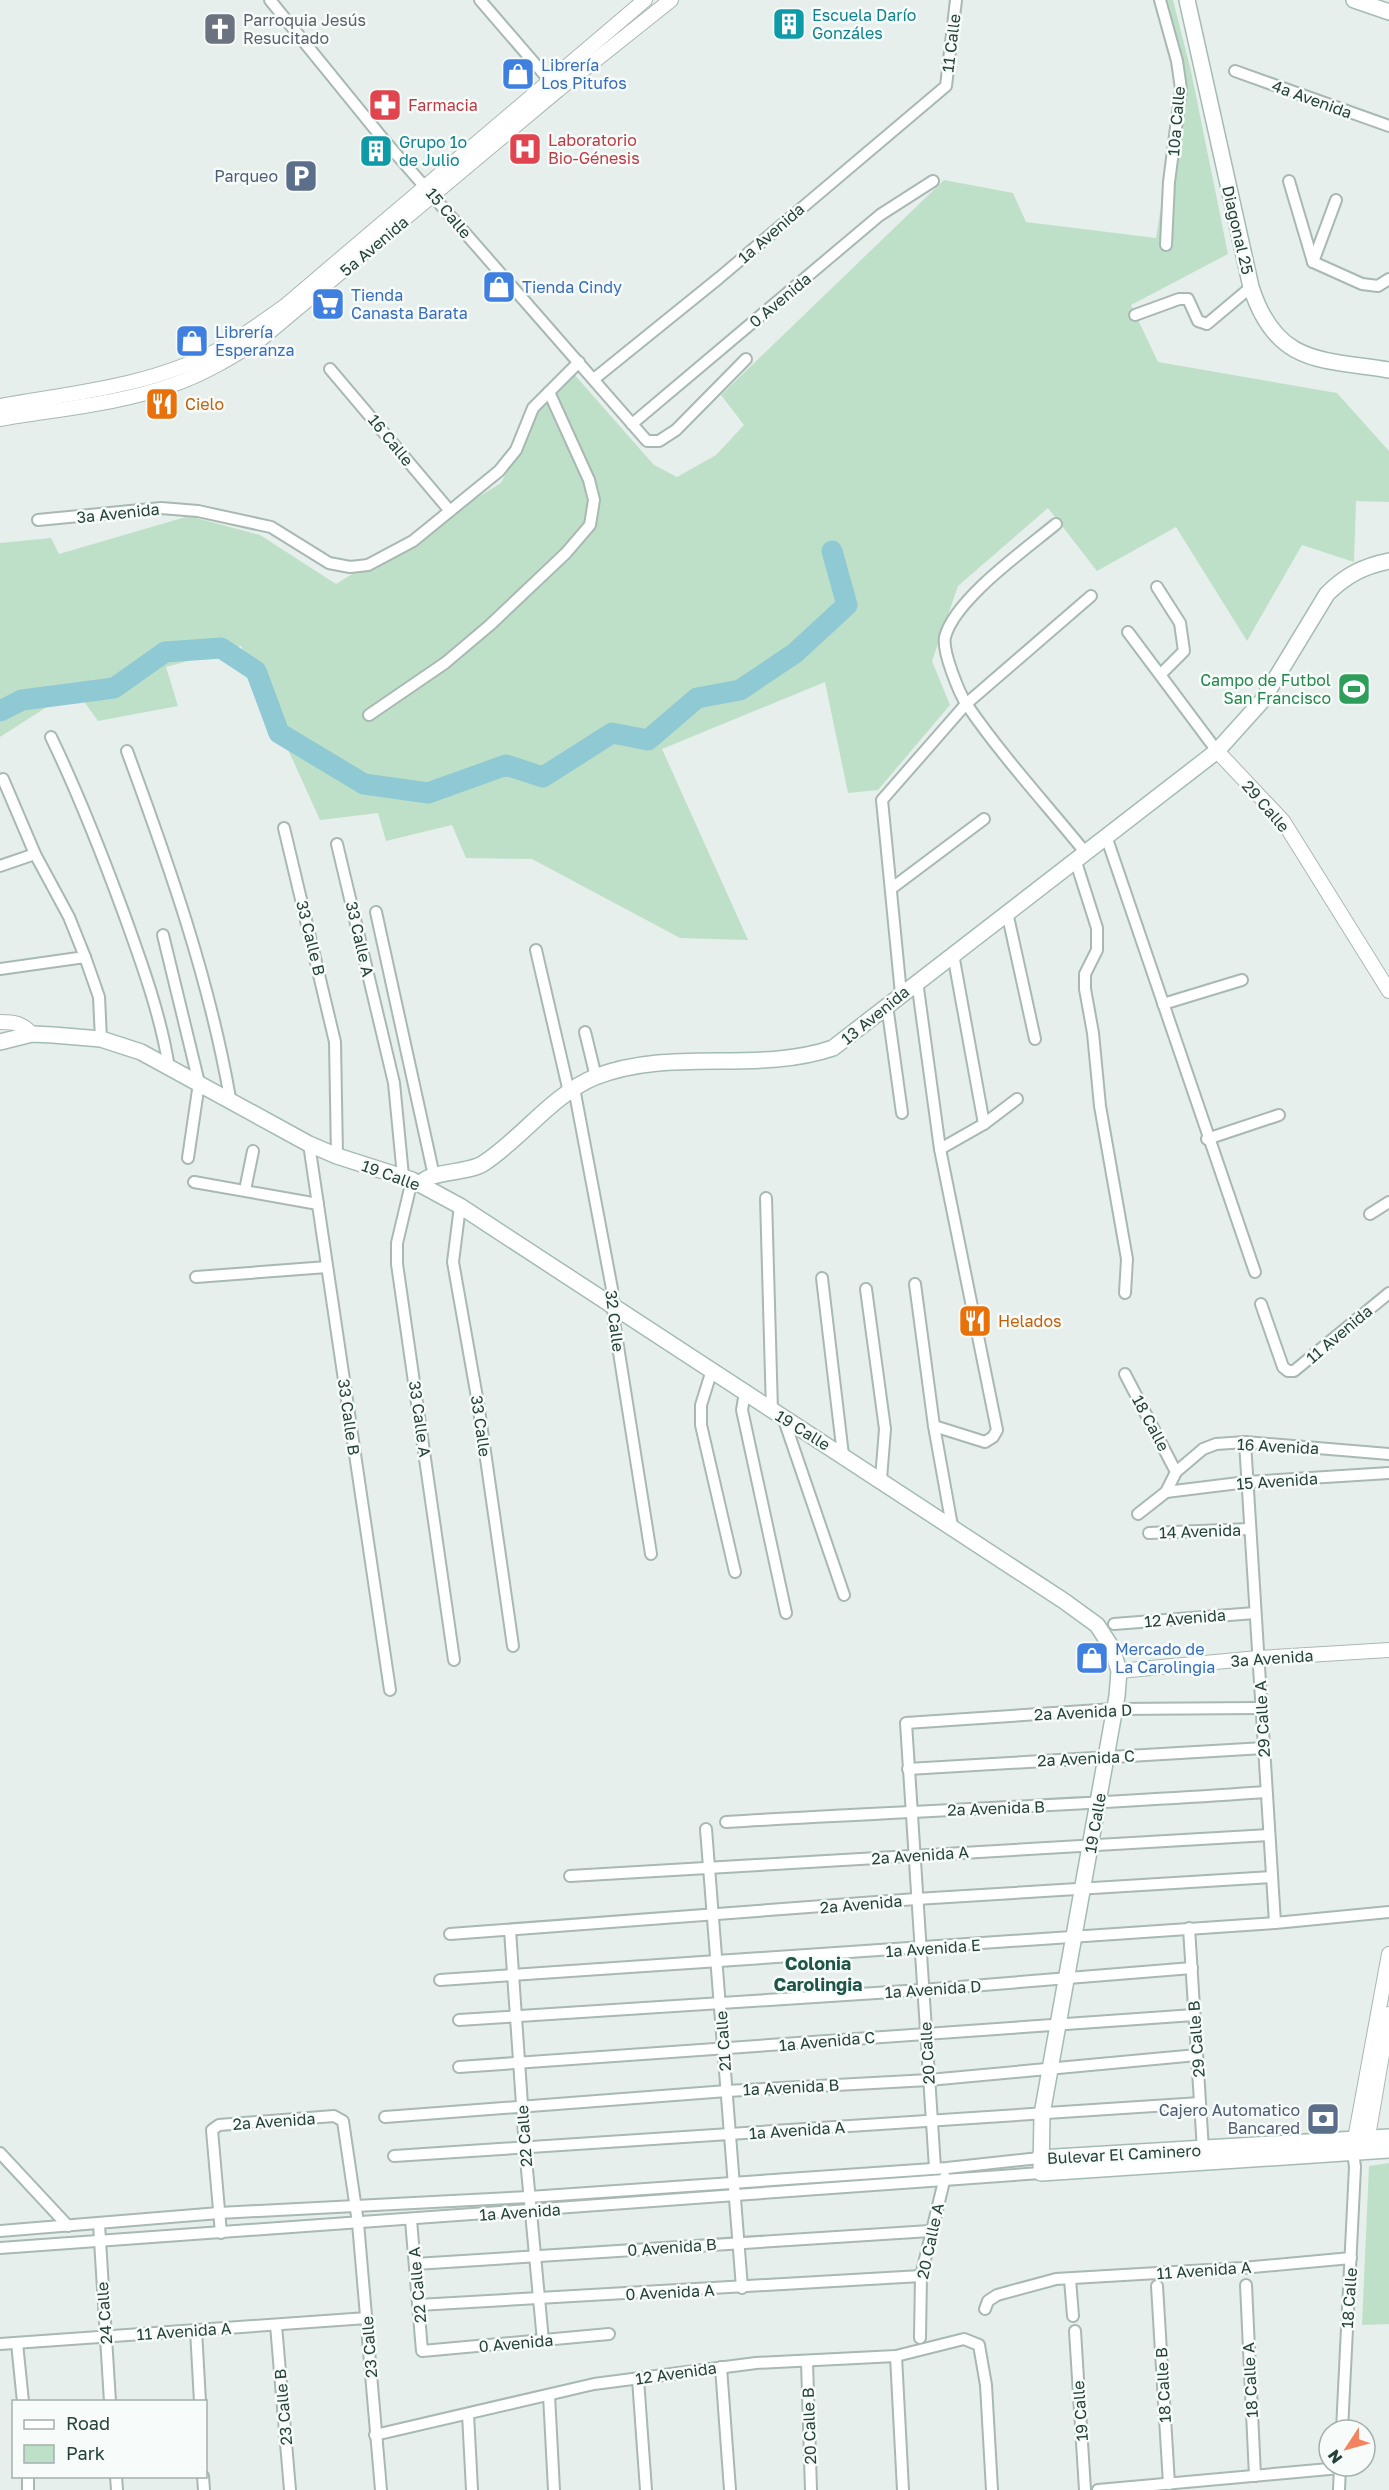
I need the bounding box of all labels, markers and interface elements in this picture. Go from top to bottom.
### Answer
place label: Escuela Darío Gonzáles [812,5,916,43]
building icon: Escuela Darío Gonzáles [771,6,807,42]
place label: Parroquia Jesús Resucitado [243,10,366,48]
church icon: Parroquia Jesús Resucitado [202,11,238,47]
street label: 11 Calle [937,13,965,73]
place label: Librería Los Pitufos [541,55,627,93]
shop icon: Librería Los Pitufos [500,56,536,92]
street label: 4a Avenida [1269,75,1355,123]
street label: 10a Calle [1163,85,1189,157]
pharmacy icon: Farmacia [367,87,403,123]
place label: Farmacia [408,95,478,115]
place label: Laboratorio Bio-Génesis [548,130,640,168]
hospital icon: Laboratorio Bio-Génesis [507,131,543,167]
place label: Grupo 1o de Julio [399,132,467,170]
building icon: Grupo 1o de Julio [358,133,394,169]
parking icon: Parqueo [283,158,319,194]
place label: Parqueo [214,166,278,186]
street label: 15 Calle [422,183,476,243]
street label: Diagonal 25 [1218,184,1258,276]
street label: 1a Avenida [734,199,808,267]
street label: 5a Avenida [336,212,412,280]
street label: 0 Avenida [745,268,815,332]
shop icon: Tienda Cindy [481,269,517,305]
place label: Tienda Cindy [522,277,622,297]
place label: Tienda Canasta Barata [351,285,468,323]
supermarket icon: Tienda Canasta Barata [310,286,346,322]
place label: Librería Esperanza [215,322,295,360]
shop icon: Librería Esperanza [174,323,210,359]
restaurant icon: Cielo [144,386,180,422]
place label: Cielo [185,394,224,414]
street label: 16 Calle [364,410,418,470]
street label: 3a Avenida [76,499,160,527]
place label: Campo de Futbol San Francisco [1200,670,1331,708]
sports icon: Campo de Futbol San Francisco [1336,671,1372,707]
street label: 29 Calle [1238,776,1294,836]
street label: 33 Calle B [292,898,330,978]
street label: 33 Calle A [342,899,378,979]
street label: 13 Avenida [837,981,913,1049]
street label: 19 Calle [359,1155,423,1195]
street label: 32 Calle [601,1289,629,1353]
street label: 11 Avenida [1302,1301,1376,1367]
restaurant icon: Helados [957,1303,993,1339]
place label: Helados [998,1311,1062,1331]
street label: 33 Calle B [334,1378,364,1456]
street label: 33 Calle A [405,1380,435,1459]
street label: 18 Calle [1128,1391,1174,1455]
street label: 33 Calle [467,1394,495,1458]
street label: 19 Calle [772,1405,834,1455]
street label: 16 Avenida [1236,1434,1320,1458]
street label: 15 Avenida [1236,1468,1318,1494]
street label: 14 Avenida [1159,1520,1241,1542]
street label: 12 Avenida [1143,1604,1227,1632]
place label: Mercado de La Carolingia [1115,1639,1215,1677]
shop icon: Mercado de La Carolingia [1074,1640,1110,1676]
street label: 3a Avenida [1230,1645,1314,1671]
street label: 29 Calle A [1250,1680,1274,1758]
street label: 2a Avenida D [1033,1699,1133,1725]
street label: 2a Avenida C [1037,1745,1136,1771]
street label: 19 Calle [1080,1791,1110,1855]
street label: 2a Avenida B [947,1796,1045,1820]
street label: 2a Avenida A [871,1842,970,1868]
street label: 2a Avenida [819,1890,903,1918]
street label: 1a Avenida E [885,1935,981,1961]
district label: Colonia Carolingia [773,1952,863,1995]
street label: 1a Avenida D [884,1976,982,2002]
street label: 29 Calle B [1183,2000,1209,2078]
street label: 21 Calle [711,2010,735,2072]
street label: 20 Calle [915,2021,939,2085]
street label: 1a Avenida C [778,2027,876,2055]
street label: 1a Avenida B [742,2074,840,2100]
place label: Cajero Automatico Bancared [1159,2100,1300,2138]
bank icon: Cajero Automatico Bancared [1305,2101,1341,2137]
street label: 22 Calle [512,2104,536,2168]
street label: 2a Avenida [232,2108,316,2134]
street label: 1a Avenida A [748,2117,846,2143]
street label: Bulevar El Caminero [1047,2140,1201,2168]
street label: 1a Avenida [479,2199,561,2225]
street label: 20 Calle A [912,2201,948,2281]
street label: 0 Avenida B [627,2234,717,2260]
street label: 22 Calle A [404,2246,430,2324]
street label: 11 Avenida A [1156,2257,1252,2283]
street label: 18 Calle [1337,2267,1361,2329]
street label: 0 Avenida A [625,2280,715,2304]
street label: 24 Calle [92,2281,116,2345]
street label: 23 Calle [357,2315,381,2379]
street label: 11 Avenida A [136,2318,232,2344]
street label: 0 Avenida [478,2330,554,2356]
street label: 18 Calle A [1238,2341,1262,2418]
street label: 18 Calle B [1151,2347,1175,2423]
street label: 12 Avenida [634,2357,718,2389]
street label: 23 Calle B [270,2368,296,2446]
street label: 19 Calle [1068,2380,1092,2442]
street label: 20 Calle B [798,2387,820,2465]
legend [12,2400,207,2478]
text: Road [66,2412,110,2434]
north arrow [1317,2418,1377,2478]
text: Park [66,2442,105,2464]
text: N [1323,2446,1347,2468]

